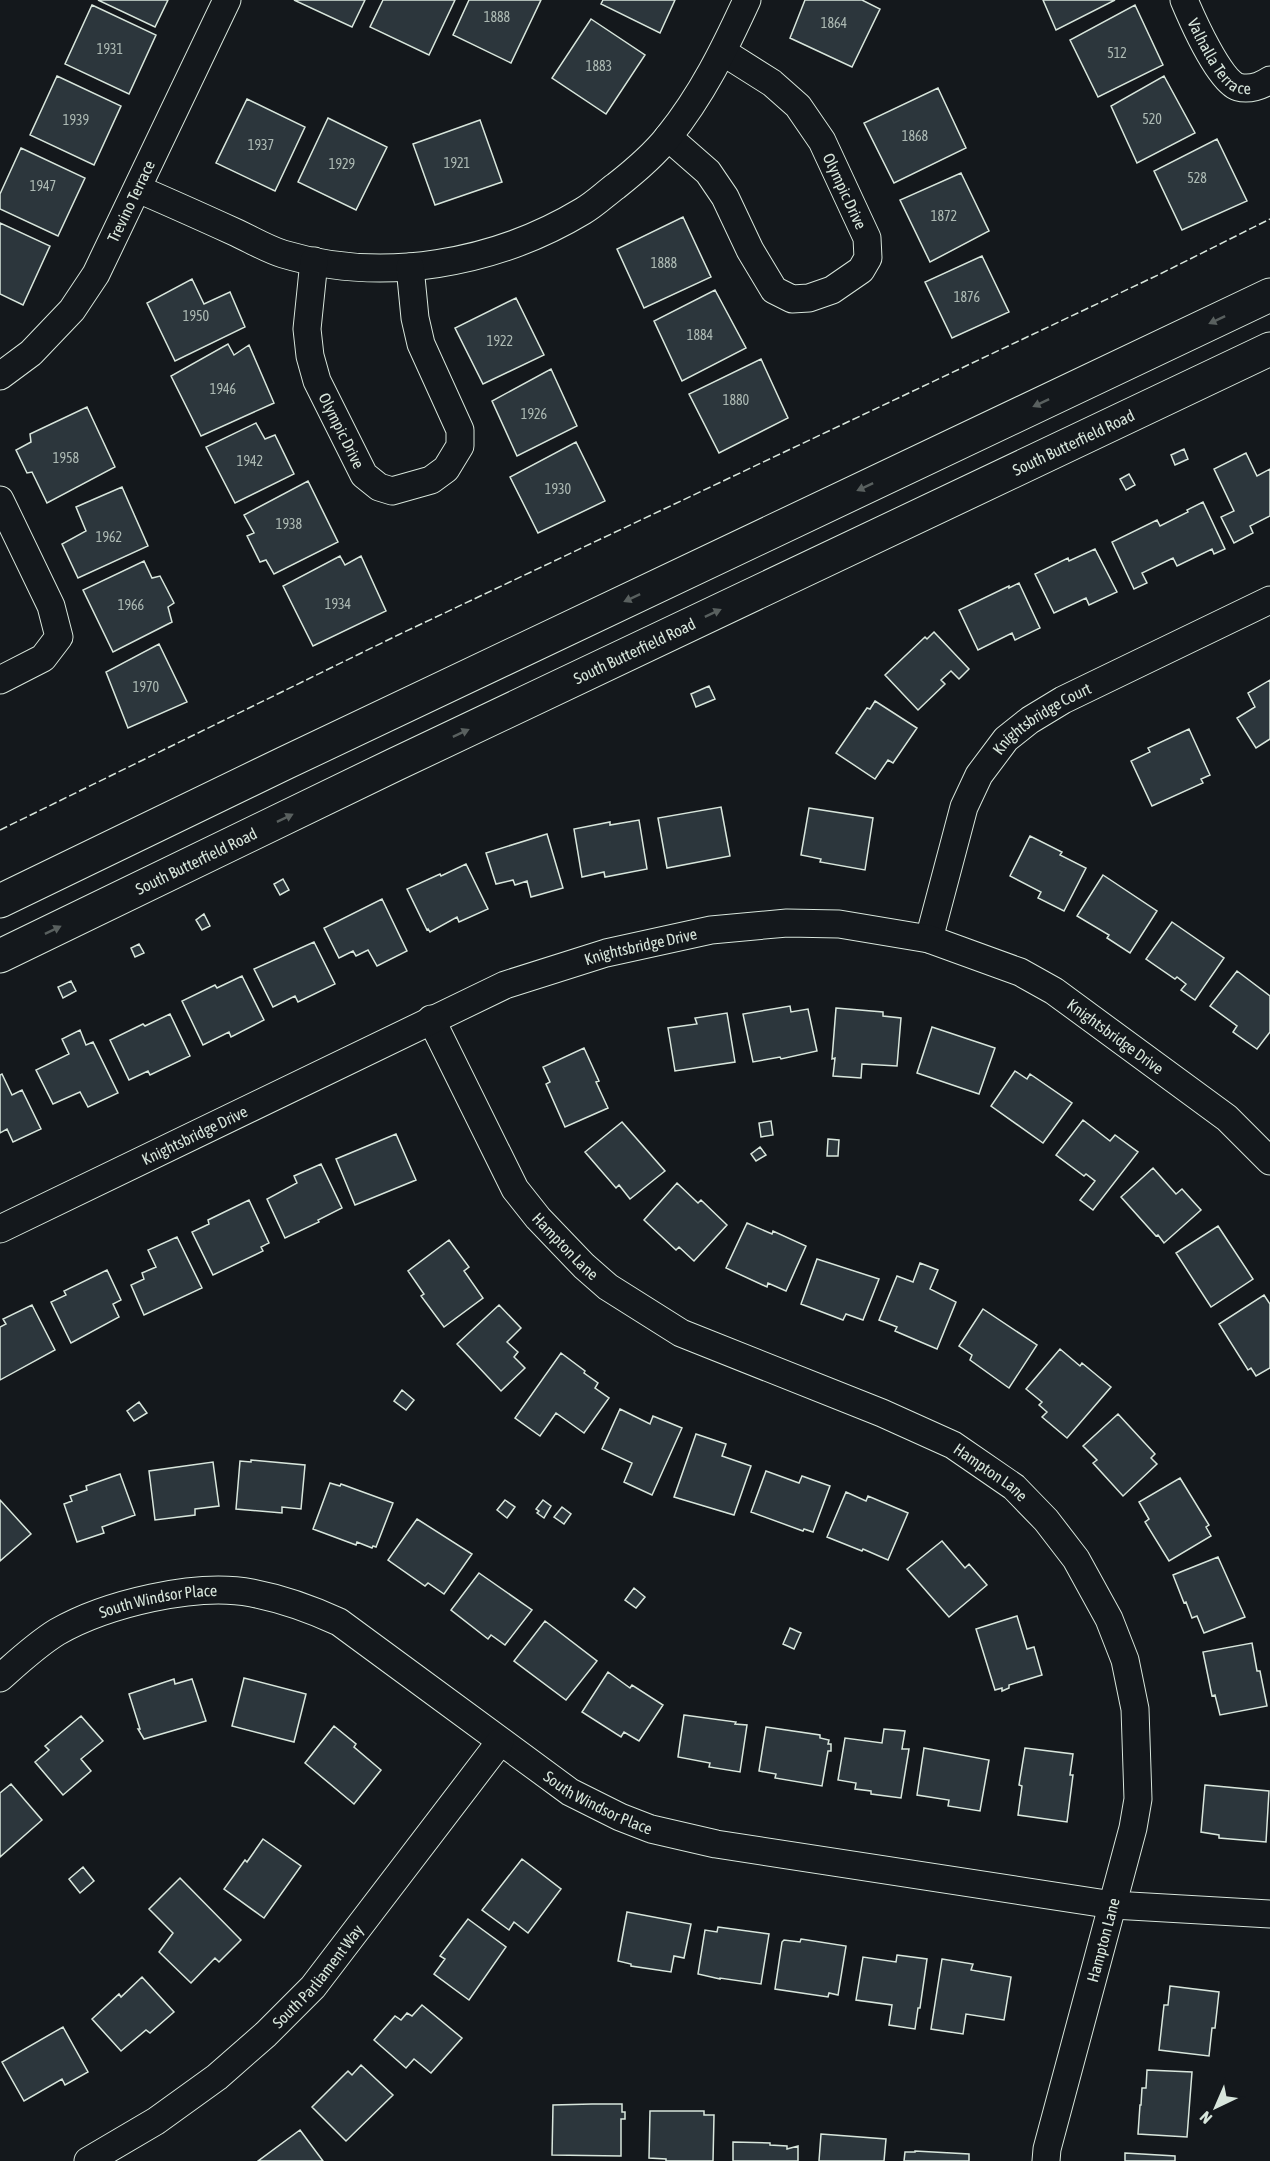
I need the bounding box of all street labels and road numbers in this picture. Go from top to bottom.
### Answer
street label: Valhalla Terrace [1184,15,1251,97]
street label: Olympic Drive [819,150,870,232]
street label: Trevino Terrace [104,157,158,245]
street label: Olympic Drive [315,390,368,471]
street label: South Butterfield Road [1010,406,1137,479]
street label: South Butterfield Road [571,614,698,687]
street label: Knightsbridge Court [989,679,1094,758]
street label: South Butterfield Road [133,824,260,898]
street label: Knightsbridge Drive [582,924,698,968]
street label: Knightsbridge Drive [1064,995,1167,1077]
street label: Knightsbridge Drive [139,1102,250,1168]
street label: Hampton Lane [529,1209,602,1283]
street label: Hampton Lane [951,1439,1031,1505]
street label: South Windsor Place [96,1581,217,1621]
street label: South Windsor Place [540,1767,655,1838]
street label: Hampton Lane [1083,1896,1124,1984]
street label: South Parliament Way [269,1921,368,2031]

